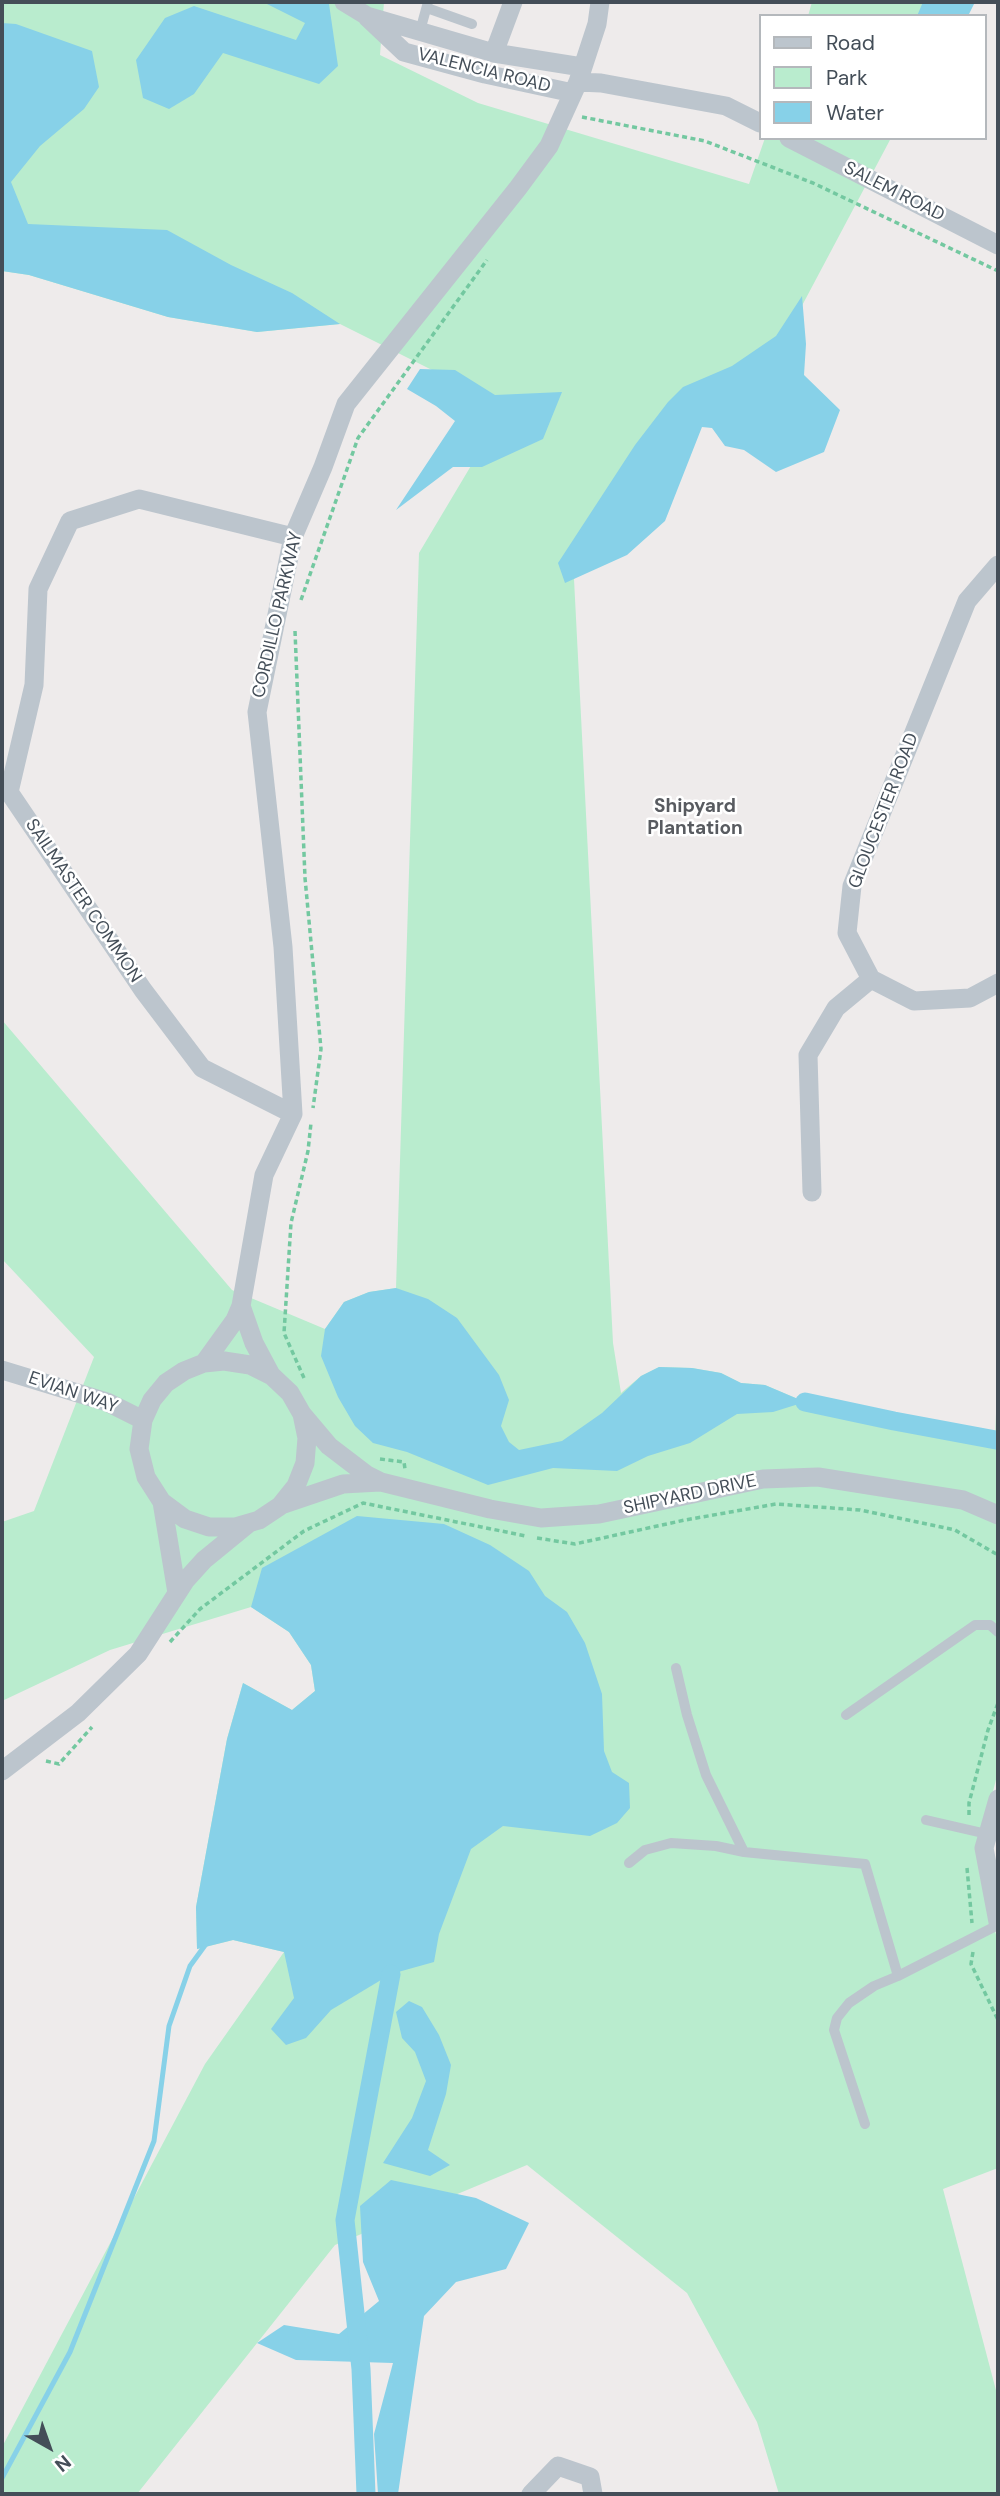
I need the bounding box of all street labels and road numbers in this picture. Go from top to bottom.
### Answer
street label: VALENCIA ROAD [415,44,553,98]
street label: SALEM ROAD [840,157,948,227]
street label: CORDILLO PARKWAY [248,530,308,700]
street label: GLOUCESTER ROAD [844,730,924,892]
street label: SAILMASTER COMMON [20,815,146,987]
street label: EVIAN WAY [26,1368,120,1418]
street label: SHIPYARD DRIVE [621,1470,759,1520]

